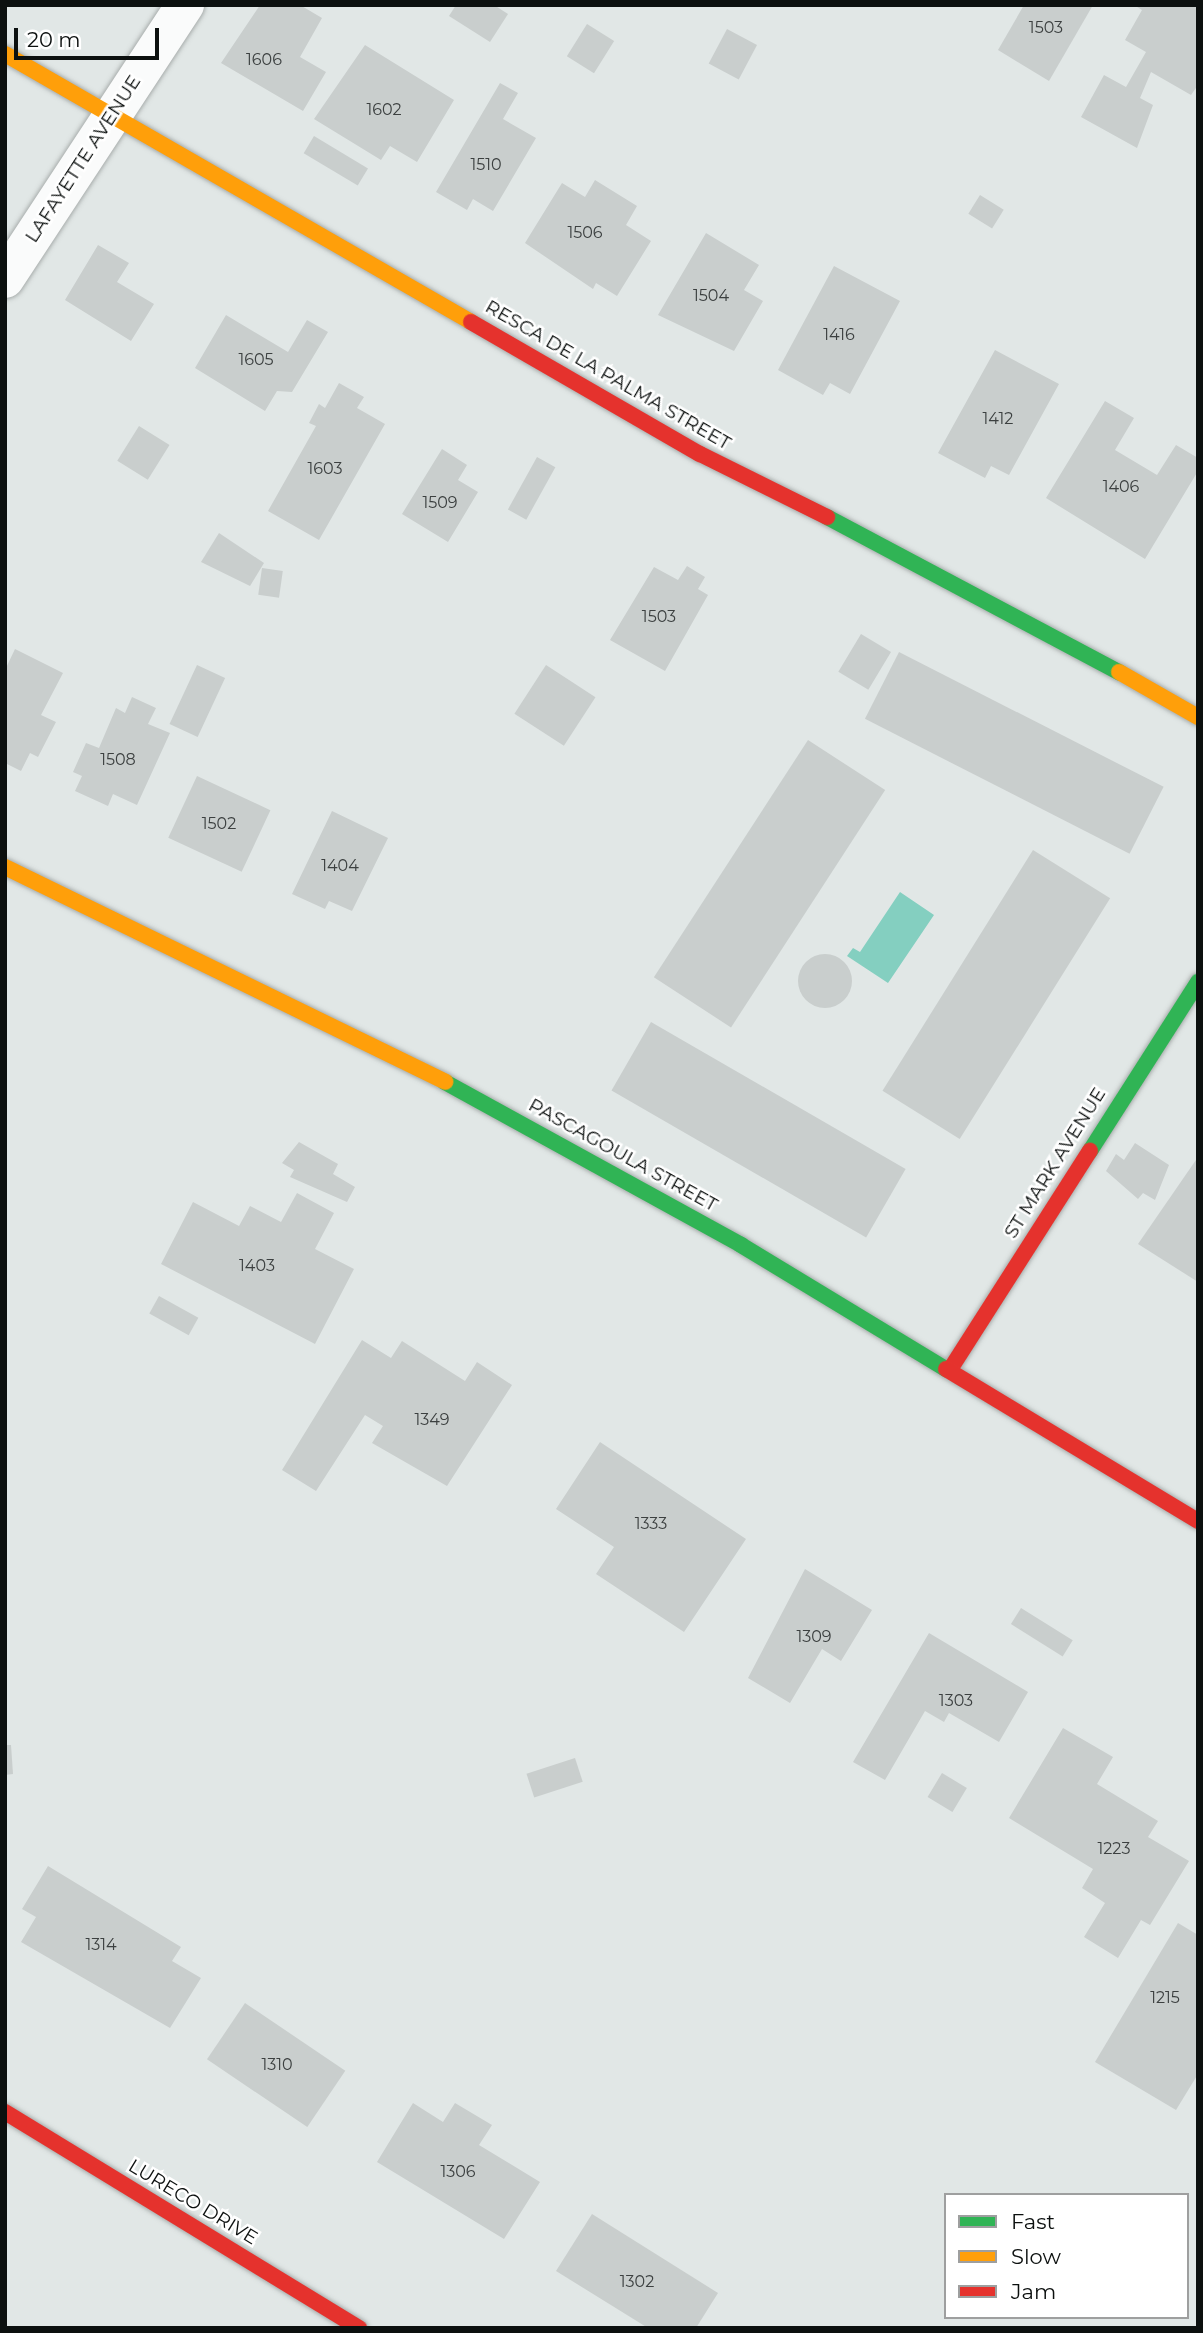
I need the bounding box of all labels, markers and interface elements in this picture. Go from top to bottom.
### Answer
scale bar [18,14,163,58]
house number: 1503 [1029,18,1063,38]
text: 20 m [27,27,81,52]
house number: 1606 [246,50,282,70]
street label: LAFAYETTE AVENUE [20,71,146,247]
house number: 1602 [366,100,402,120]
house number: 1510 [470,155,502,175]
house number: 1506 [567,223,603,243]
house number: 1504 [693,286,729,306]
street label: RESCA DE LA PALMA STREET [481,295,735,455]
house number: 1416 [823,325,855,345]
house number: 1605 [238,350,274,370]
house number: 1412 [983,409,1013,429]
house number: 1603 [308,459,342,479]
house number: 1406 [1103,477,1139,497]
house number: 1509 [422,493,458,513]
house number: 1503 [642,607,676,627]
house number: 1508 [100,750,136,770]
house number: 1502 [202,814,236,834]
house number: 1404 [321,856,359,876]
street label: ST MARK AVENUE [999,1084,1111,1242]
street label: PASCAGOULA STREET [525,1093,721,1217]
house number: 1403 [239,1256,275,1276]
house number: 1349 [415,1410,449,1430]
house number: 1333 [635,1514,667,1534]
house number: 1309 [796,1627,832,1647]
house number: 1303 [939,1691,973,1711]
house number: 1223 [1098,1839,1130,1859]
house number: 1314 [85,1935,117,1955]
house number: 1215 [1150,1988,1180,2008]
house number: 1310 [261,2055,293,2075]
street label: LURECO DRIVE [124,2154,262,2250]
house number: 1306 [440,2162,476,2182]
legend [944,2193,1189,2319]
text: Fast [1011,2209,1055,2234]
text: Slow [1011,2244,1061,2269]
house number: 1302 [620,2272,654,2292]
text: Jam [1011,2279,1056,2304]

